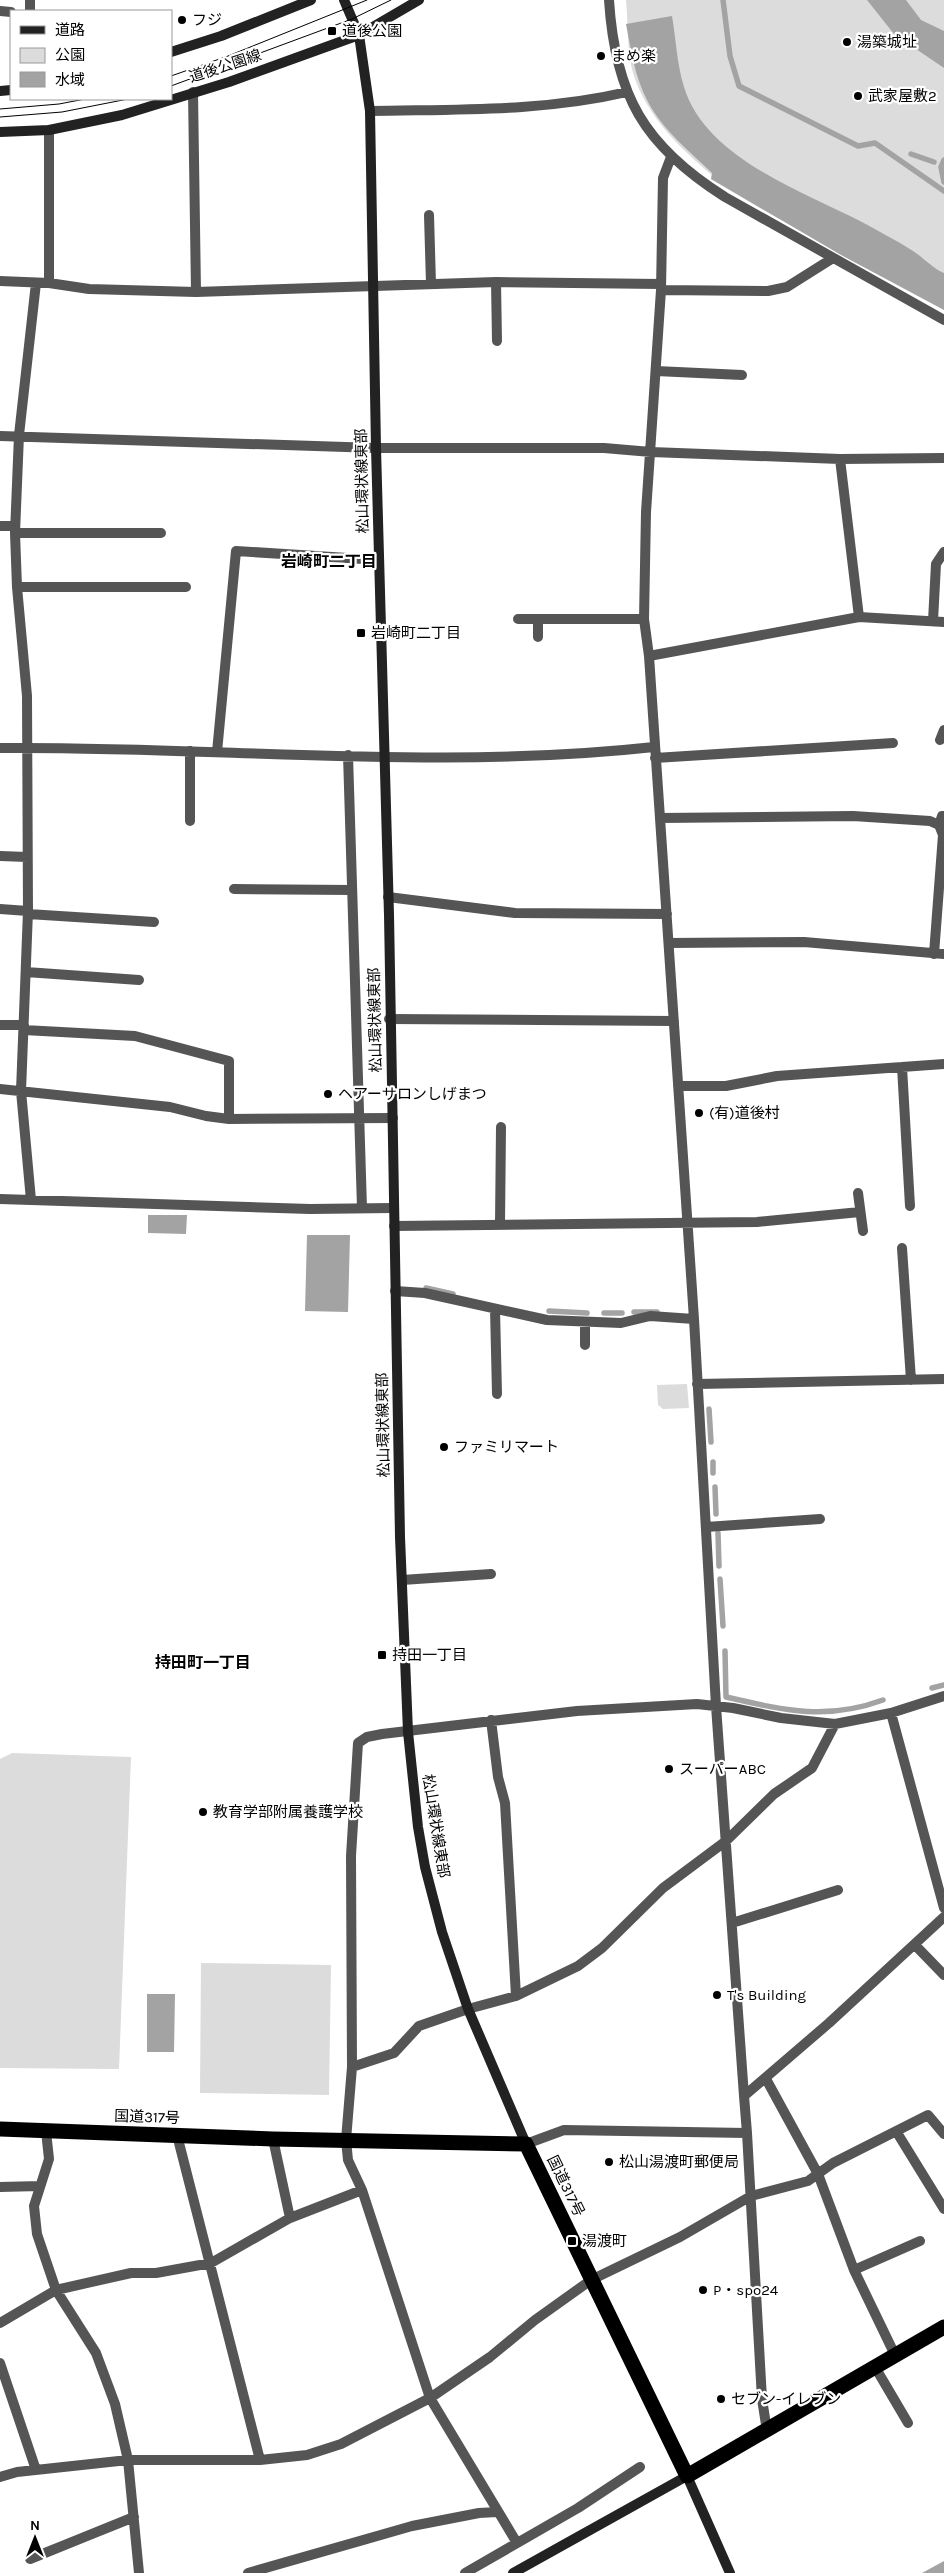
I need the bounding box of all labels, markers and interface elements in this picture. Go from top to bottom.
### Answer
legend [10,10,172,100]
place label: フジ [192,11,222,29]
marker: フジ [176,14,188,26]
text: 道路 [55,21,85,39]
place label: 道後公園 [342,22,402,40]
marker: 道後公園 [326,25,338,37]
place label: 湯築城址 [857,33,917,51]
marker: 湯築城址 [841,36,853,48]
text: 公園 [55,46,85,64]
street label: 道後公園線 [187,46,263,86]
place label: まめ楽 [611,47,656,65]
marker: まめ楽 [595,50,607,62]
text: 水域 [55,71,85,89]
place label: 武家屋敷2 [868,87,937,105]
marker: 武家屋敷2 [852,90,864,102]
street label: 松山環状線東部 [352,428,372,534]
district label: 岩崎町二丁目 [281,552,377,571]
place label: 岩崎町二丁目 [371,624,461,642]
marker: 岩崎町二丁目 [355,627,367,639]
street label: 松山環状線東部 [365,967,385,1073]
place label: ヘアーサロンしげまつ [338,1085,487,1103]
marker: ヘアーサロンしげまつ [322,1088,334,1100]
place label: (有)道後村 [709,1104,780,1122]
marker: (有)道後村 [693,1107,705,1119]
street label: 松山環状線東部 [373,1372,393,1478]
place label: ファミリマート [454,1438,559,1456]
marker: ファミリマート [438,1441,450,1453]
place label: 持田一丁目 [392,1646,467,1664]
marker: 持田一丁目 [376,1649,388,1661]
district label: 持田町一丁目 [155,1653,251,1672]
place label: スーパーABC [679,1760,766,1778]
marker: スーパーABC [663,1763,675,1775]
street label: 松山環状線東部 [419,1773,453,1879]
place label: 教育学部附属養護学校 [213,1803,363,1821]
marker: 教育学部附属養護学校 [197,1806,209,1818]
place label: T's Building [727,1986,806,2004]
marker: T's Building [711,1989,723,2001]
street label: 国道317号 [114,2107,180,2127]
street label: 国道317号 [543,2152,589,2220]
place label: 松山湯渡町郵便局 [619,2153,739,2171]
marker: 松山湯渡町郵便局 [603,2156,615,2168]
place label: 湯渡町 [582,2232,627,2250]
marker: 湯渡町 [566,2235,578,2247]
place label: P・spo24 [713,2281,779,2299]
marker: P・spo24 [697,2284,709,2296]
place label: セブン-イレブン [731,2390,841,2408]
marker: セブン-イレブン [715,2393,727,2405]
north arrow [10,2513,60,2563]
text: N [30,2517,40,2534]

